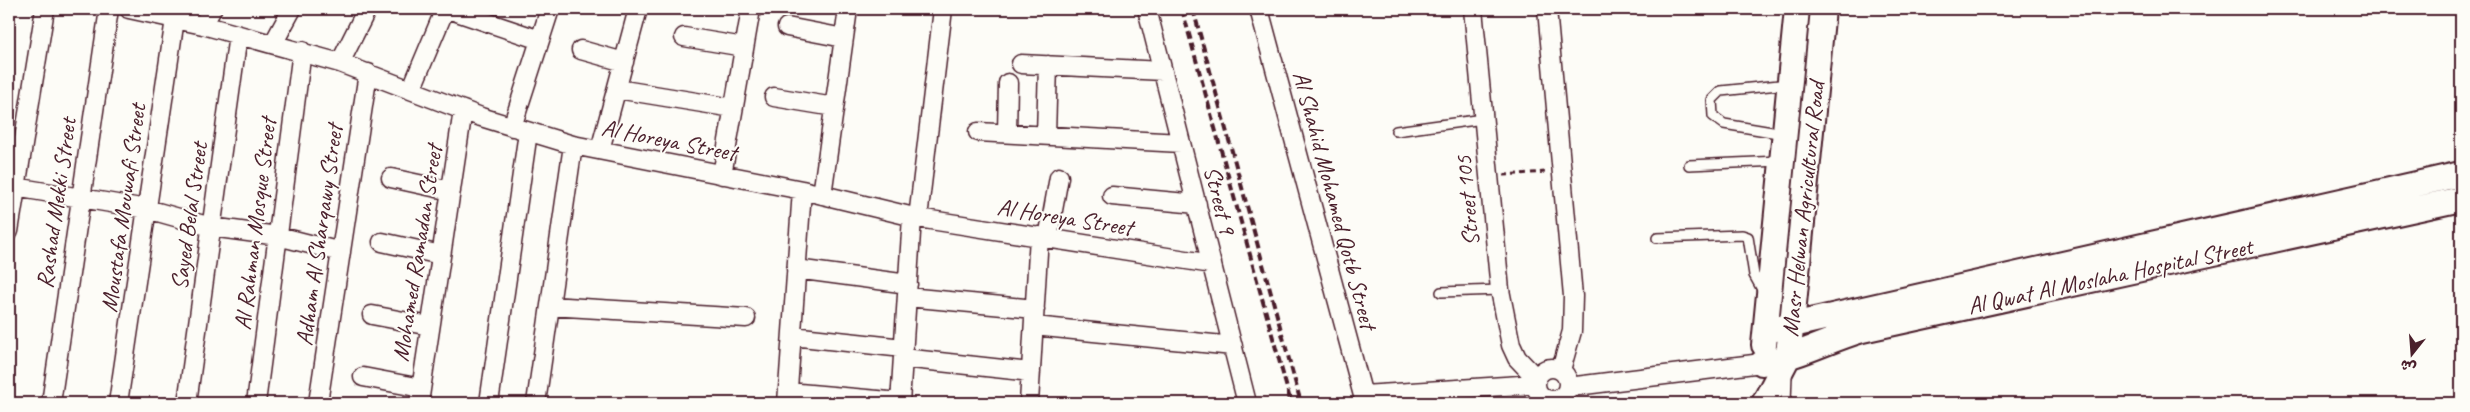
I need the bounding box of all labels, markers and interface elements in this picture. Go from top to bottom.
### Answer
street label: Al Shahid Mohamed Qotb Street [1286,68,1385,335]
street label: Masr Helwan Agricultural Road [1775,77,1832,338]
street label: Moustafa Mouwafi Street [94,100,153,314]
street label: Al Horeya Street [599,112,742,168]
street label: Al Rahman Mosque Street [227,113,283,332]
street label: Rashad Mekki Street [29,114,83,290]
street label: Adham Al Sharqawy Street [289,119,350,348]
street label: Sayed Belal Street [164,138,214,292]
street label: Mohamed Ramadan Street [385,140,449,363]
street label: Street 105 [1448,153,1486,247]
street label: Street 9 [1197,163,1243,239]
street label: Al Horeya Street [995,192,1138,243]
street label: Al Qwat Al Moslaha Hospital Street [1965,231,2257,321]
north arrow [2388,330,2438,380]
text: ش [2398,356,2418,376]

